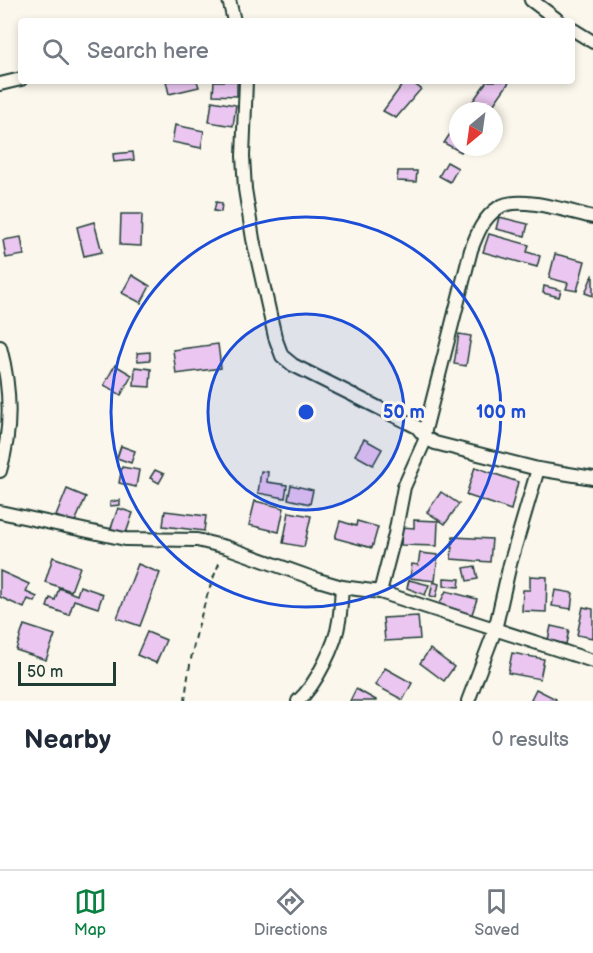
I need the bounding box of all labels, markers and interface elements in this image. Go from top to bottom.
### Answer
search box [18,18,575,84]
icon: search [39,35,72,68]
text: Search here [87,38,209,65]
north arrow [449,102,503,156]
centre of rings [296,402,316,422]
text: 50 m [383,402,425,423]
text: 100 m [476,402,526,423]
scale bar [18,659,116,686]
text: 50 m [27,663,63,682]
text: Nearby [24,725,111,756]
text: 0 results [492,728,569,752]
tab: Map [74,885,107,940]
tab: Directions [254,885,327,940]
tab: Saved [474,885,519,940]

